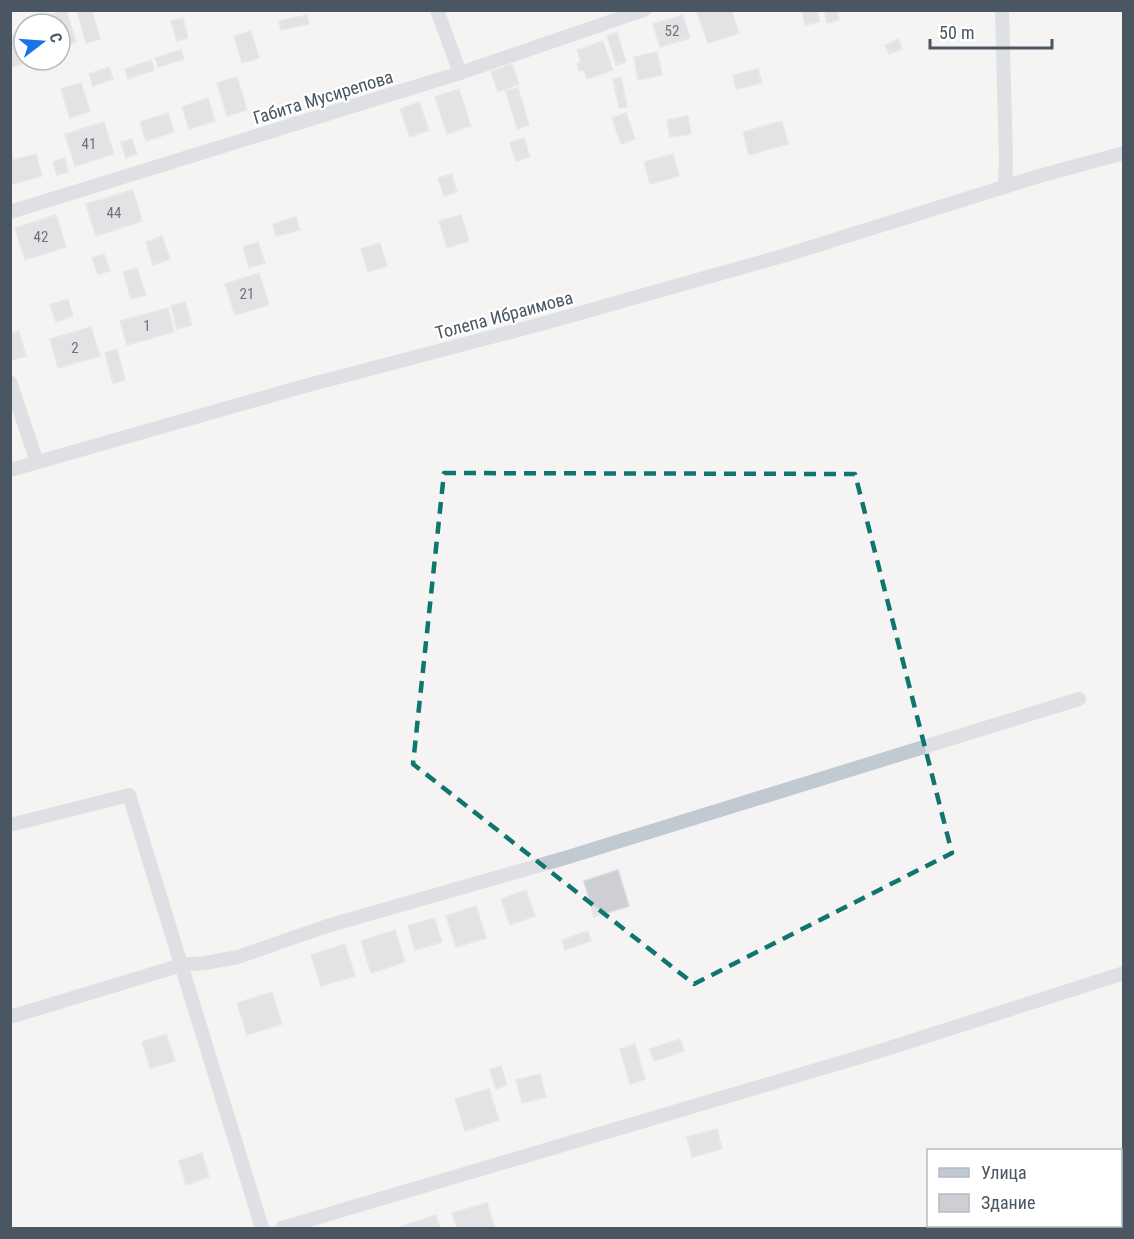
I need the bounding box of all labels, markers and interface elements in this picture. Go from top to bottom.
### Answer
north arrow [12,12,72,72]
scale bar [930,12,1052,50]
house number: 52 [665,22,679,40]
text: 50 m [939,22,974,43]
text: С [45,31,66,45]
street label: Габита Мусирепова [250,66,396,128]
house number: 41 [82,135,96,153]
house number: 44 [107,204,121,222]
house number: 42 [34,228,48,246]
house number: 21 [240,285,254,303]
street label: Толепа Ибраимова [433,287,575,343]
house number: 1 [143,317,151,335]
house number: 2 [71,339,79,357]
legend [927,1149,1122,1227]
text: Улица [981,1162,1027,1183]
text: Здание [981,1192,1035,1213]

